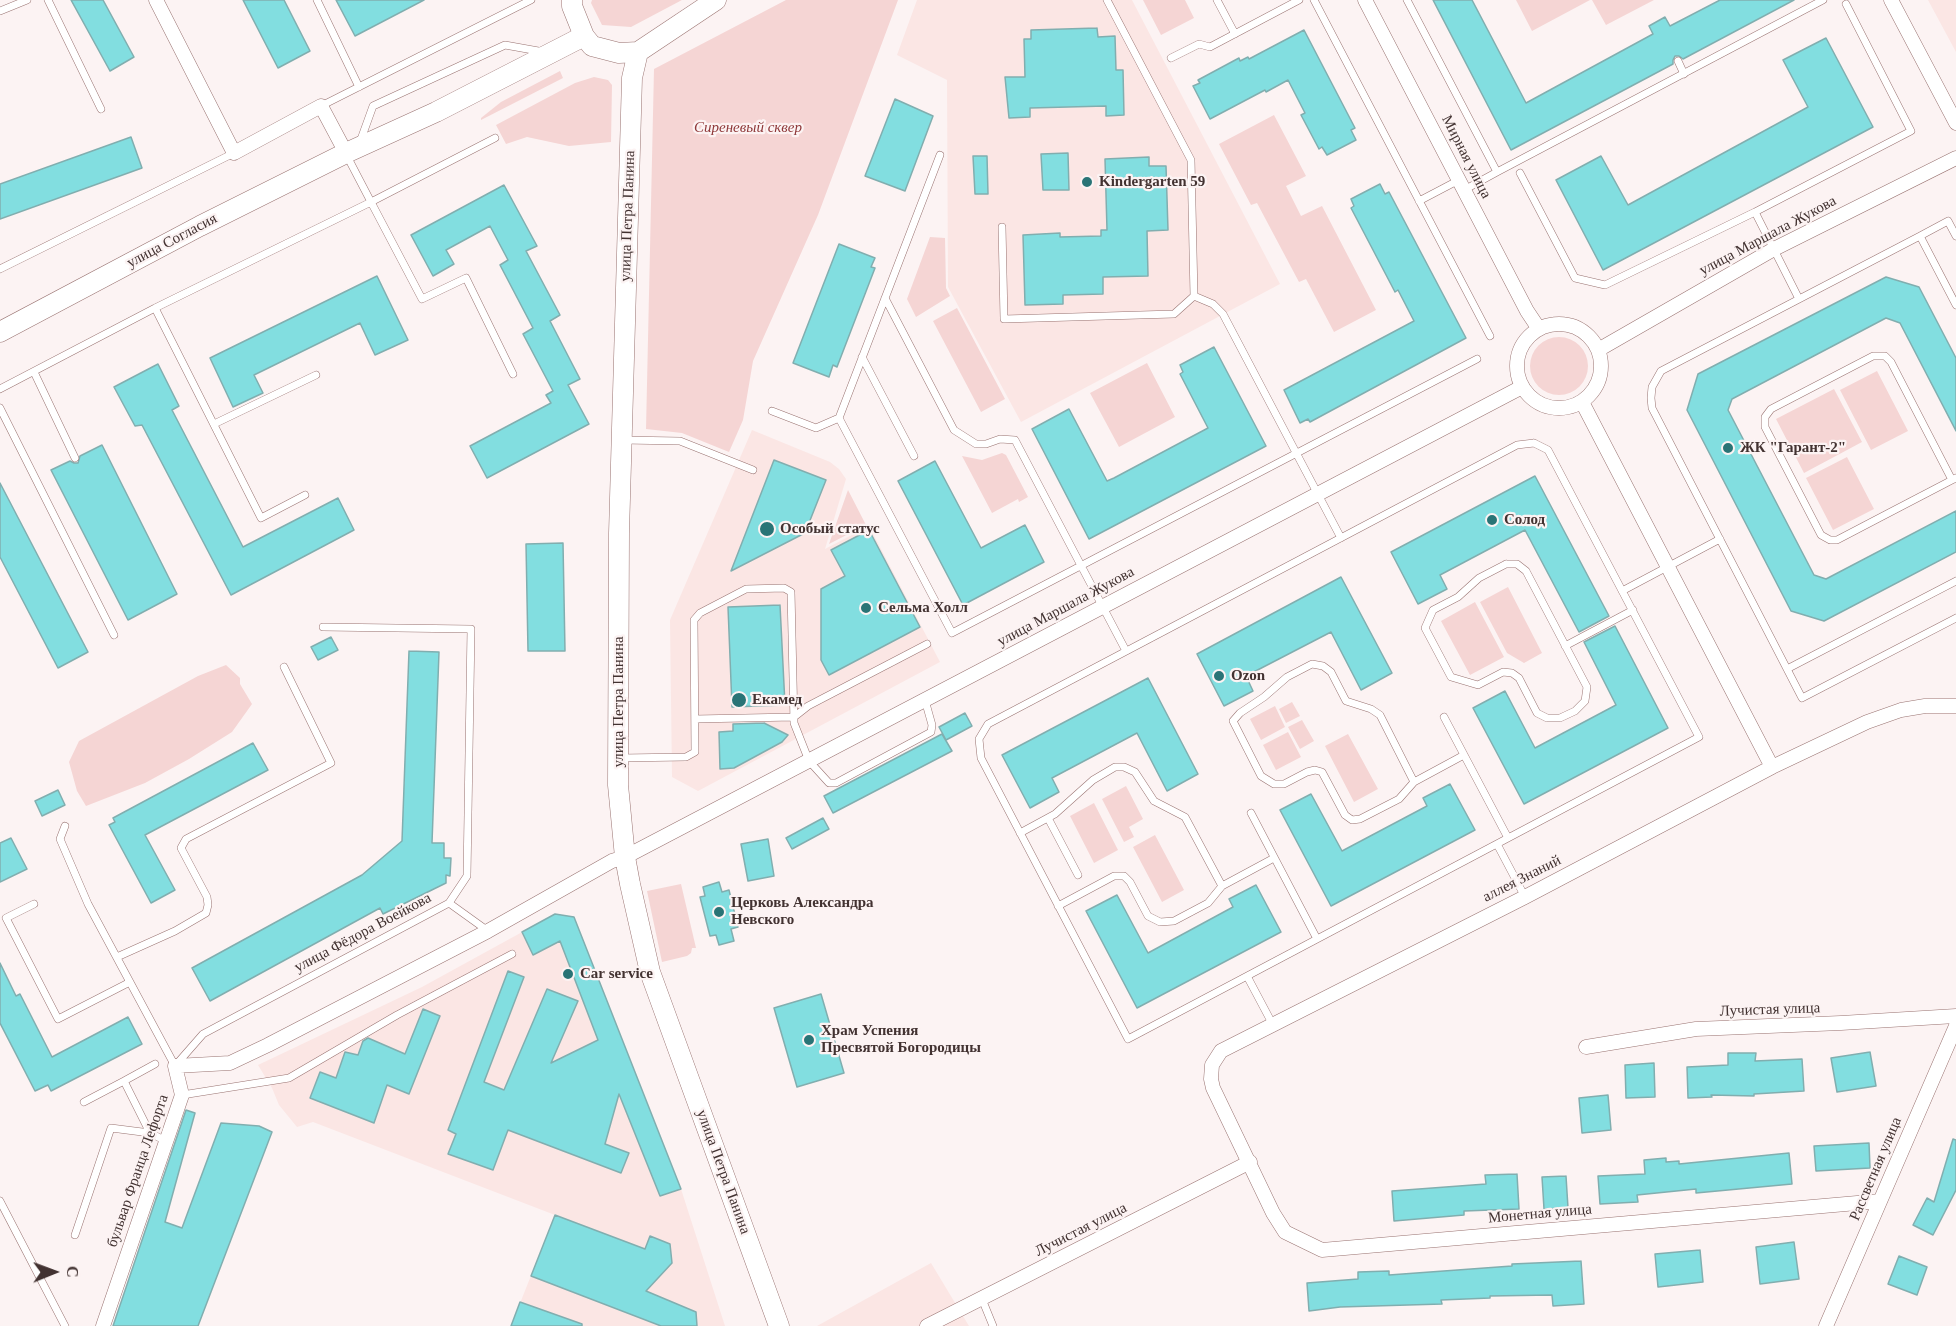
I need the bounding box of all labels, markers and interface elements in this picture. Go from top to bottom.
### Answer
street label: Мирная улица [1437,112,1495,202]
park label: Сиреневый сквер [694,119,802,137]
street label: улица Петра Панина [617,150,639,282]
place label: Kindergarten 59 [1099,173,1205,191]
marker: Kindergarten 59 [1080,175,1094,189]
street label: улица Маршала Жукова [1697,192,1839,280]
street label: улица Согласия [124,210,220,272]
place label: ЖК "Гарант-2" [1740,439,1846,457]
marker: ЖК "Гарант-2" [1721,441,1735,455]
place label: Солод [1504,511,1545,529]
marker: Солод [1485,513,1499,527]
marker: Особый статус [758,520,776,538]
place label: Особый статус [780,520,880,538]
street label: улица Маршала Жукова [995,563,1137,651]
place label: Сельма Холл [878,599,968,617]
marker: Сельма Холл [859,601,873,615]
street label: улица Петра Панина [610,636,628,768]
place label: Ozon [1231,667,1265,685]
marker: Ozon [1212,669,1226,683]
marker: Екамед [730,691,748,709]
place label: Екамед [752,691,802,709]
street label: аллея Знаний [1480,852,1564,906]
street label: улица Фёдора Воейкова [292,889,434,977]
place label: Церковь Александра Невского [731,894,874,929]
marker: Церковь Александра Невского [712,905,726,919]
place label: Car service [580,965,653,983]
marker: Car service [561,967,575,981]
street label: Лучистая улица [1719,999,1821,1021]
place label: Храм Успения Пресвятой Богородицы [821,1022,981,1057]
marker: Храм Успения Пресвятой Богородицы [802,1033,816,1047]
street label: бульвар Франца Лефорта [103,1092,173,1250]
street label: улица Петра Панина [692,1107,754,1237]
street label: Рассветная улица [1846,1114,1906,1224]
street label: Лучистая улица [1032,1199,1130,1261]
street label: Монетная улица [1487,1200,1593,1228]
north arrow [24,1242,84,1302]
text: С [64,1266,81,1278]

